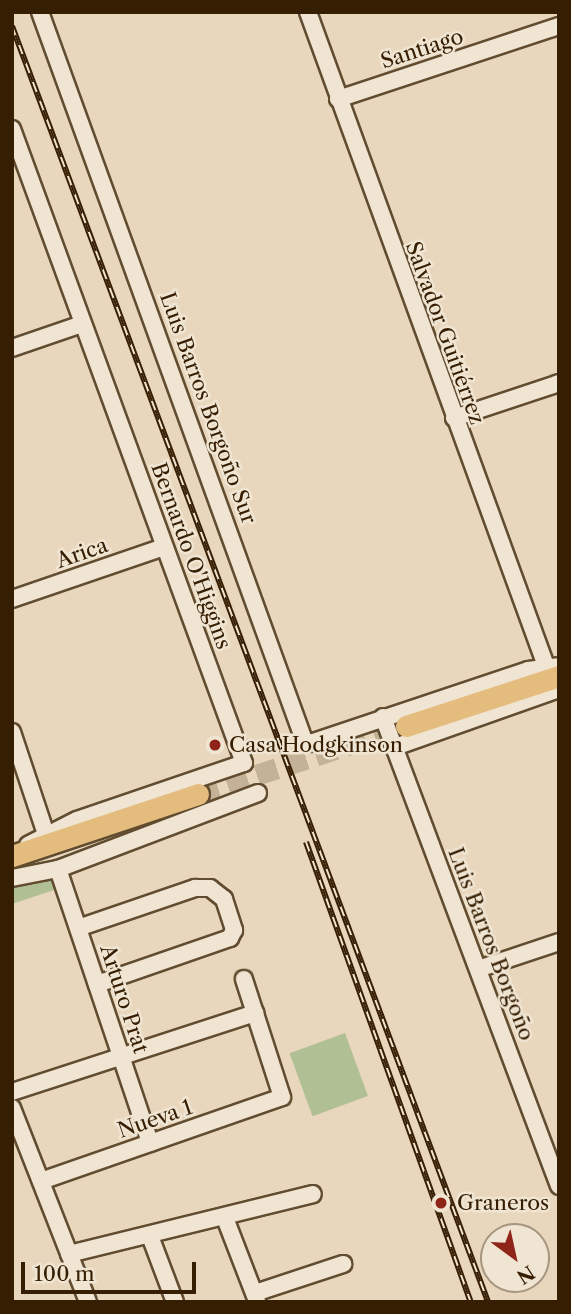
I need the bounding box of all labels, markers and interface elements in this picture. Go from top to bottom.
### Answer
street label: Santiago [377,24,467,74]
street label: Salvador Guitiérrez [400,238,490,428]
street label: Luis Barros Borgoño Sur [154,289,262,527]
street label: Bernardo O'Higgins [146,459,236,653]
street label: Arica [53,532,111,574]
place label: Casa Hodgkinson [229,732,403,758]
marker: Casa Hodgkinson [207,737,223,753]
street label: Luis Barros Borgoño [443,844,539,1044]
street label: Arturo Prat [95,941,153,1057]
street label: Nueva 1 [114,1094,196,1144]
place label: Graneros [457,1190,549,1216]
marker: Graneros [431,1193,451,1213]
north arrow [480,1223,550,1293]
scale bar [24,1248,200,1292]
text: N [512,1260,539,1288]
text: 100 m [34,1261,95,1286]

